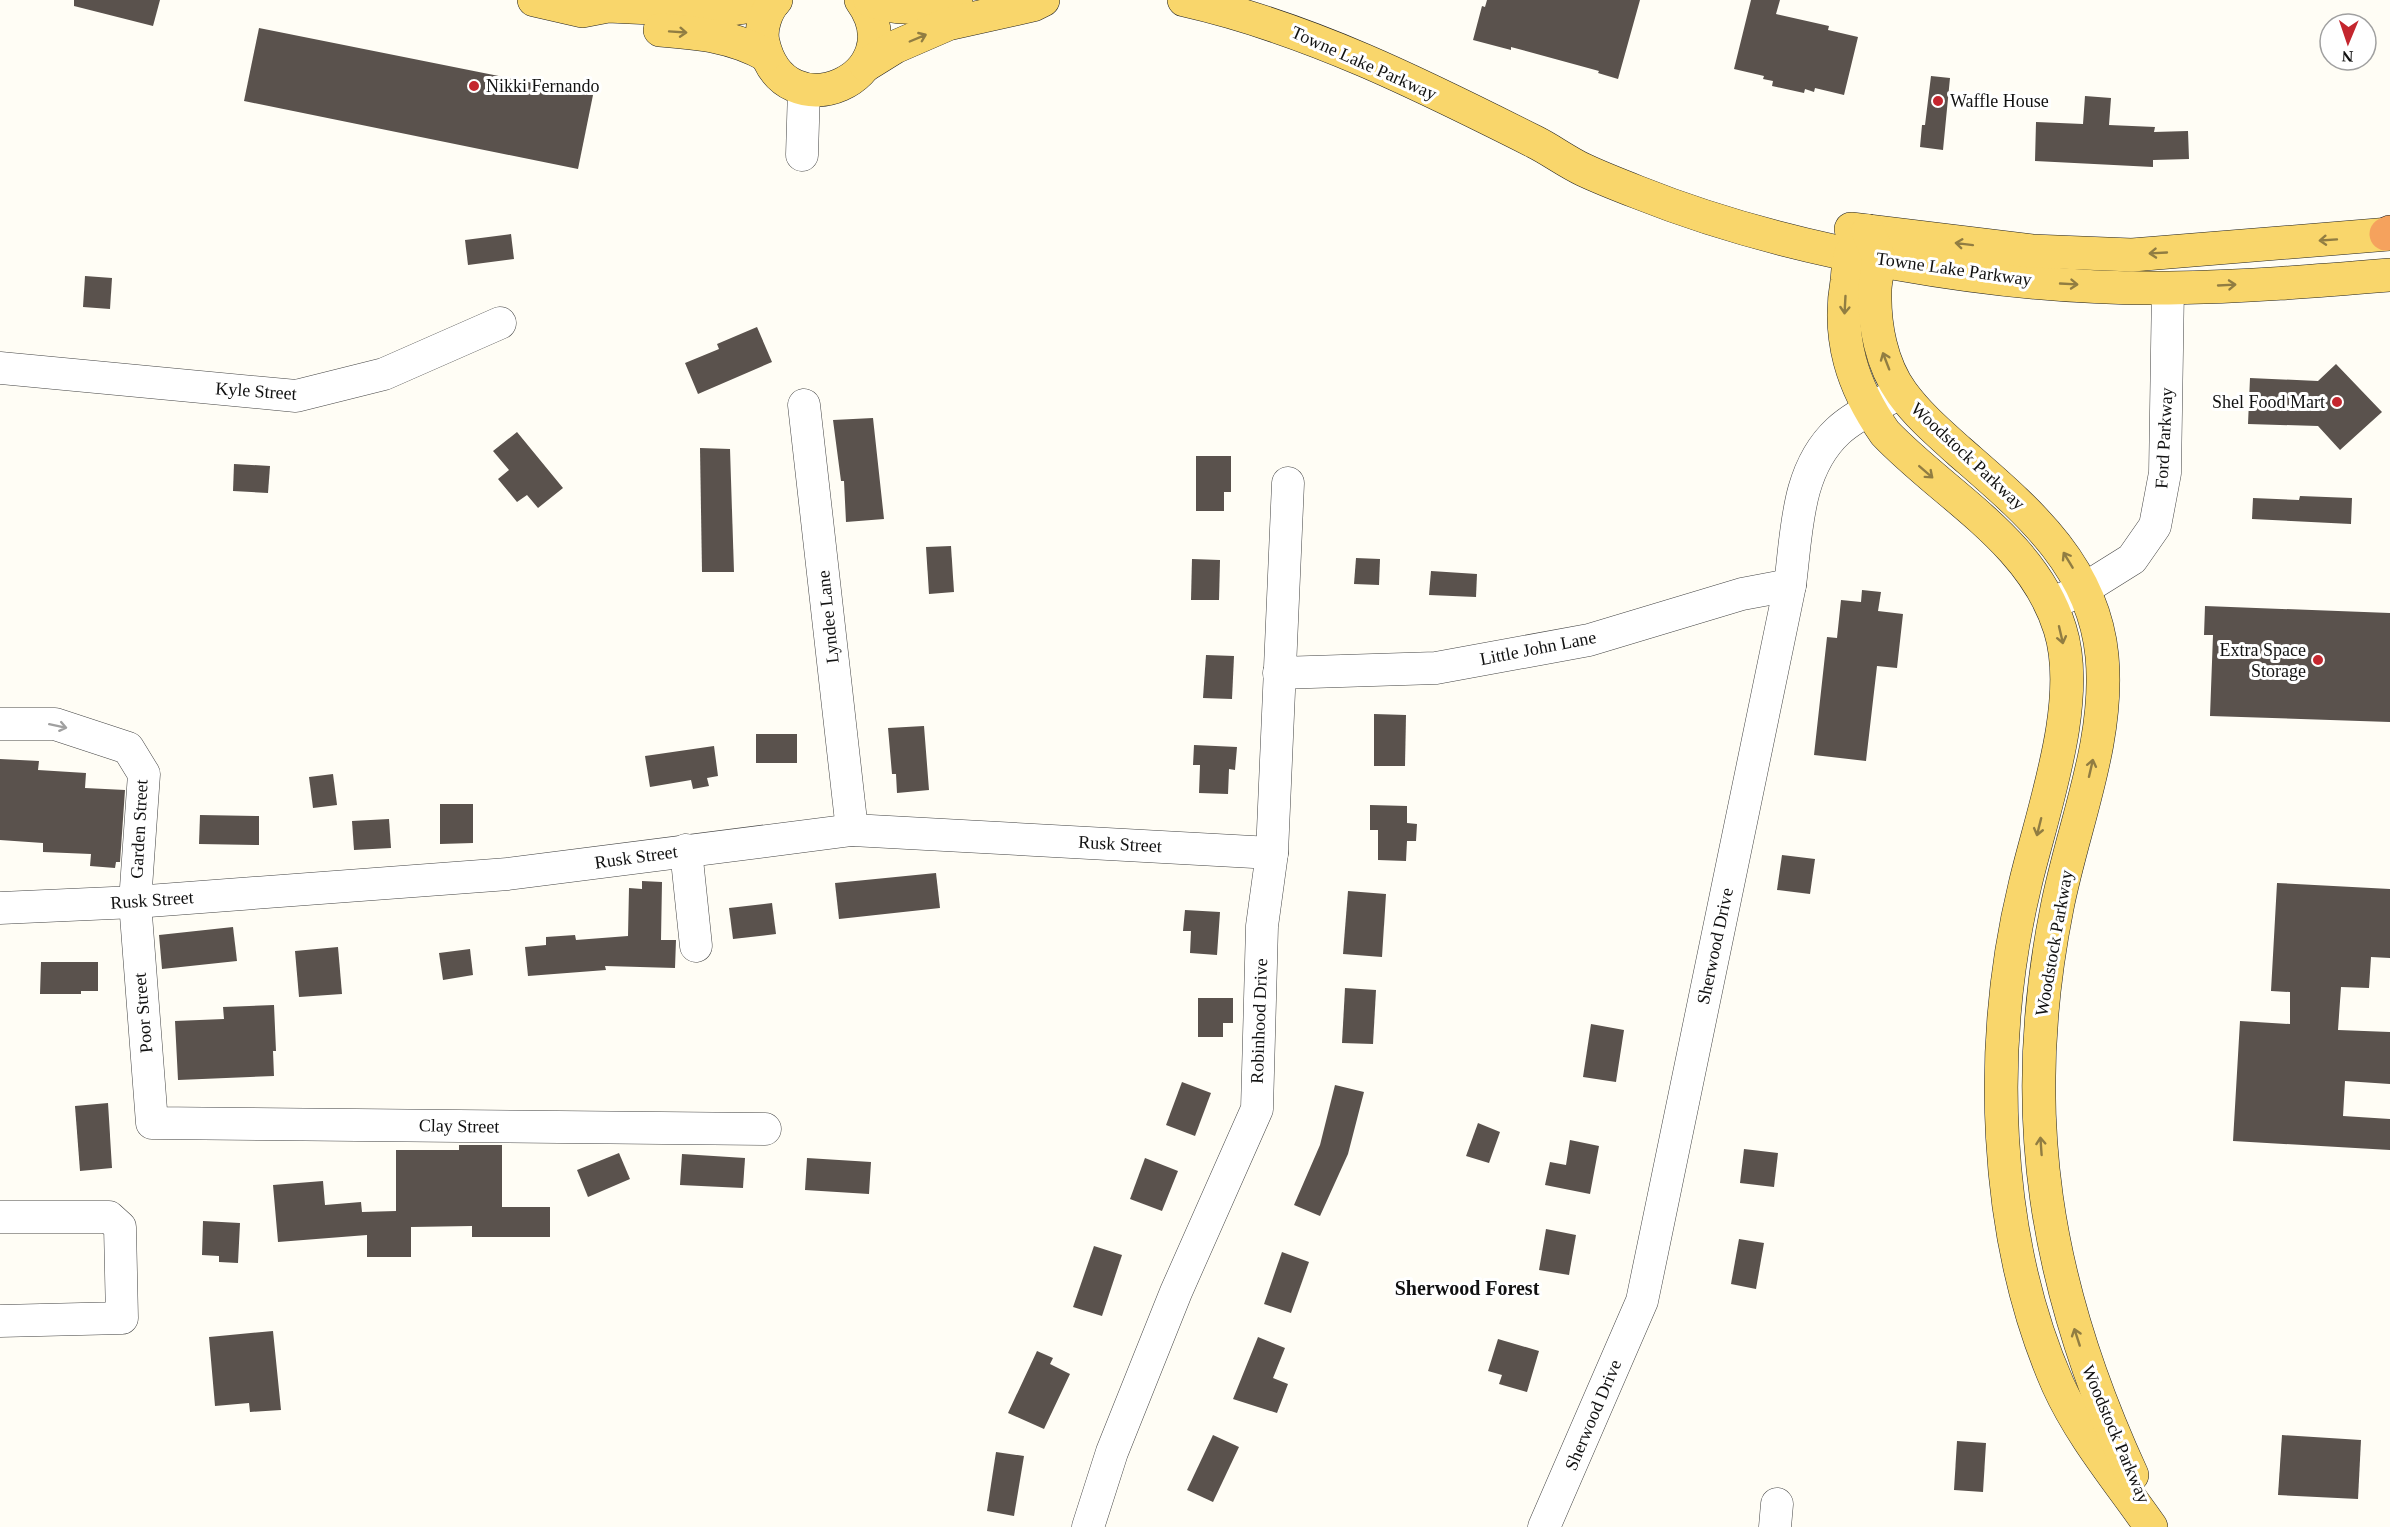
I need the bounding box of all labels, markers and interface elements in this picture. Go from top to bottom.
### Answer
north arrow [2318,12,2378,72]
street label: Towne Lake Parkway [1288,22,1440,104]
one-way arrow [667,26,687,37]
one-way arrow [908,31,926,43]
text: N [2341,48,2354,65]
place label: Nikki Fernando [486,76,599,96]
marker: Nikki Fernando [467,79,481,93]
place label: Waffle House [1950,91,2049,111]
marker: Waffle House [1931,94,1945,108]
one-way arrow [2318,234,2338,245]
one-way arrow [1955,238,1974,249]
street label: Towne Lake Parkway [1875,248,2033,290]
one-way arrow [2149,248,2169,259]
one-way arrow [2058,279,2078,290]
one-way arrow [2216,280,2236,291]
one-way arrow [1839,294,1850,314]
one-way arrow [1880,353,1891,371]
street label: Kyle Street [215,378,297,404]
street label: Ford Parkway [2151,387,2177,489]
place label: Shel Food Mart [2212,392,2325,412]
marker: Shel Food Mart [2330,395,2344,409]
street label: Woodstock Parkway [1907,398,2029,514]
one-way arrow [1918,465,1933,479]
one-way arrow [2061,552,2073,569]
street label: Lyndee Lane [813,569,843,665]
one-way arrow [2056,625,2067,644]
street label: Little John Lane [1478,627,1598,669]
place label: Extra Space Storage [2220,640,2306,681]
marker: Extra Space Storage [2311,653,2325,667]
one-way arrow [48,721,67,732]
one-way arrow [2085,759,2097,778]
street label: Garden Street [126,779,152,879]
one-way arrow [2033,817,2045,836]
street label: Rusk Street [1078,832,1162,856]
street label: Rusk Street [593,841,679,873]
street label: Woodstock Parkway [2031,868,2077,1018]
street label: Sherwood Drive [1693,886,1737,1006]
street label: Rusk Street [110,887,194,913]
street label: Robinhood Drive [1247,958,1271,1084]
street label: Poor Street [130,972,156,1054]
street label: Clay Street [419,1115,499,1137]
one-way arrow [2035,1137,2046,1157]
district label: Sherwood Forest [1395,1277,1540,1299]
one-way arrow [2071,1328,2082,1347]
street label: Sherwood Drive [1561,1357,1625,1473]
street label: Woodstock Parkway [2078,1362,2154,1506]

